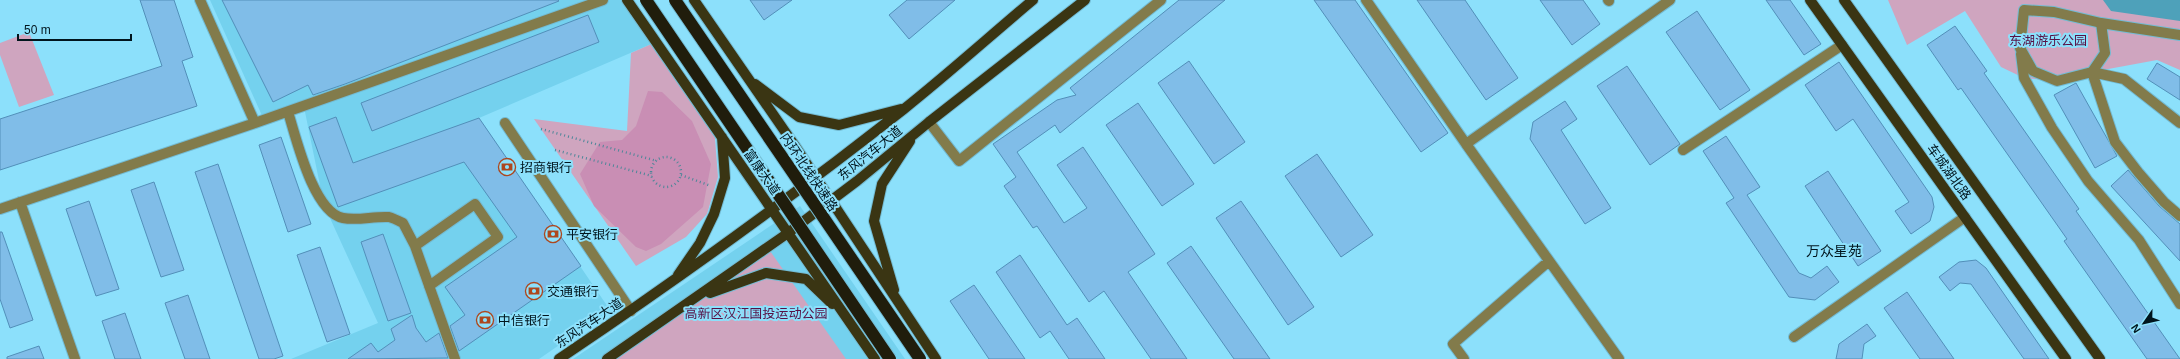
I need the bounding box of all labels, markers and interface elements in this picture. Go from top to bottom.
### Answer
scale bar [18,16,131,42]
text: 50 m [24,23,51,37]
park label: 东湖游乐公园 [2009,33,2087,48]
street label: 东风汽车大道 [835,123,905,183]
street label: 内环北线快速路 [777,130,841,214]
street label: 车城湖北路 [1924,141,1974,203]
street label: 富康大道 [741,146,783,198]
bank icon: 招商银行 [497,157,517,177]
place label: 招商银行 [520,160,572,175]
bank icon: 平安银行 [543,224,563,244]
place label: 平安银行 [566,227,618,242]
district label: 万众星苑 [1806,243,1862,259]
bank icon: 交通银行 [524,281,544,301]
place label: 交通银行 [547,284,599,299]
street label: 东风汽车大道 [552,295,626,351]
north arrow [2124,303,2164,343]
park label: 高新区汉江国投运动公园 [684,306,828,321]
bank icon: 中信银行 [475,310,495,330]
place label: 中信银行 [498,313,550,328]
text: N [2128,322,2143,335]

